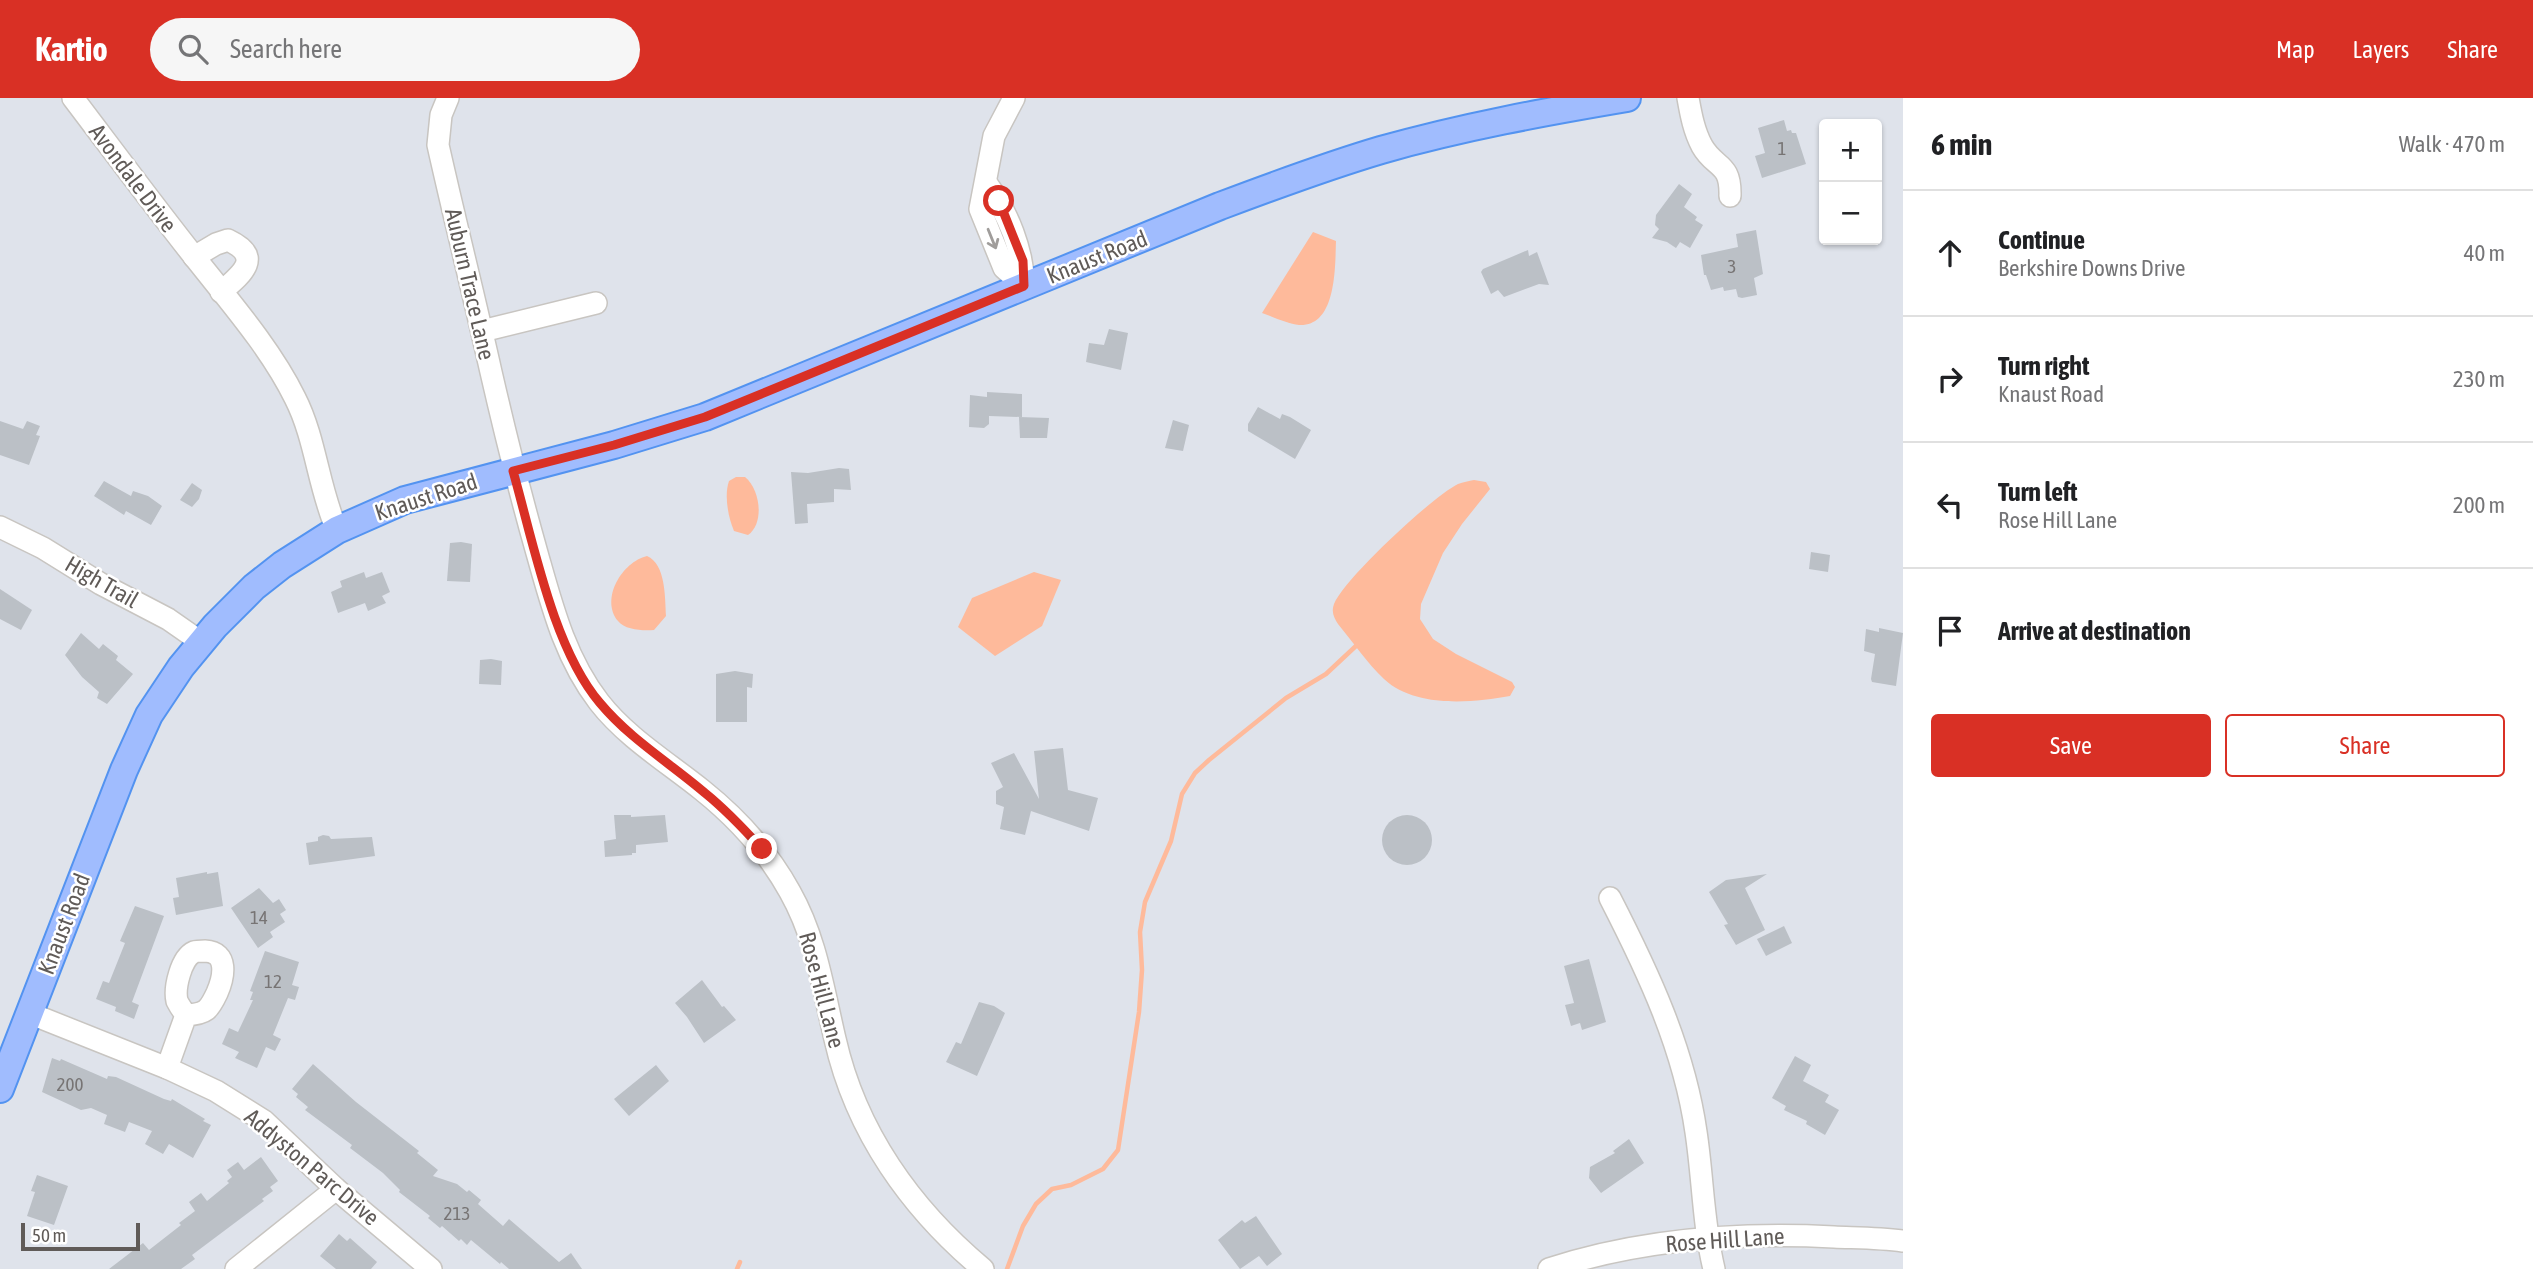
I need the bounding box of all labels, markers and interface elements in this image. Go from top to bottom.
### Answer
search box [150,18,640,81]
text: Kartio [35,30,108,68]
icon: search [174,30,212,68]
text: Search here [230,34,342,64]
text: Map [2276,36,2315,63]
text: Layers [2353,36,2409,63]
text: Share [2447,36,2498,63]
street label: Avondale Drive [84,119,182,237]
map controls [1819,119,1882,245]
button: + [1819,119,1882,182]
text: 6 min [1931,127,1992,161]
text: Walk · 470 m [2399,131,2505,157]
house number: 1 [1778,137,1786,159]
button: − [1819,182,1882,245]
route start [983,185,1014,216]
street label: Auburn Trace Lane [440,206,500,362]
street label: Knaust Road [1043,225,1151,289]
text: Continue [1998,225,2085,255]
one-way arrow [987,228,1000,250]
icon: ahead [1931,234,1969,272]
text: 40 m [2464,240,2505,266]
house number: 3 [1728,255,1736,277]
text: Berkshire Downs Drive [1998,255,2185,281]
text: Turn right [1998,351,2089,381]
icon: right [1931,360,1969,398]
text: 230 m [2453,366,2505,392]
text: Knaust Road [1998,381,2104,407]
street label: Knaust Road [372,468,480,526]
text: Turn left [1998,477,2078,507]
icon: left [1931,486,1969,524]
text: 200 m [2453,492,2505,518]
text: Rose Hill Lane [1998,507,2117,533]
street label: High Trail [61,551,143,613]
icon: arrive [1931,612,1969,650]
text: Arrive at destination [1998,616,2191,646]
button: Save [1931,714,2211,777]
button: Share [2225,714,2505,777]
route end [746,833,777,864]
street label: Knaust Road [33,870,95,978]
house number: 14 [250,906,268,928]
street label: Rose Hill Lane [794,929,850,1051]
house number: 12 [264,970,282,992]
house number: 200 [57,1073,83,1095]
street label: Addyston Parc Drive [240,1103,384,1231]
house number: 213 [444,1202,470,1224]
scale bar [21,1220,140,1252]
street label: Rose Hill Lane [1665,1223,1785,1257]
text: 50 m [32,1224,66,1246]

